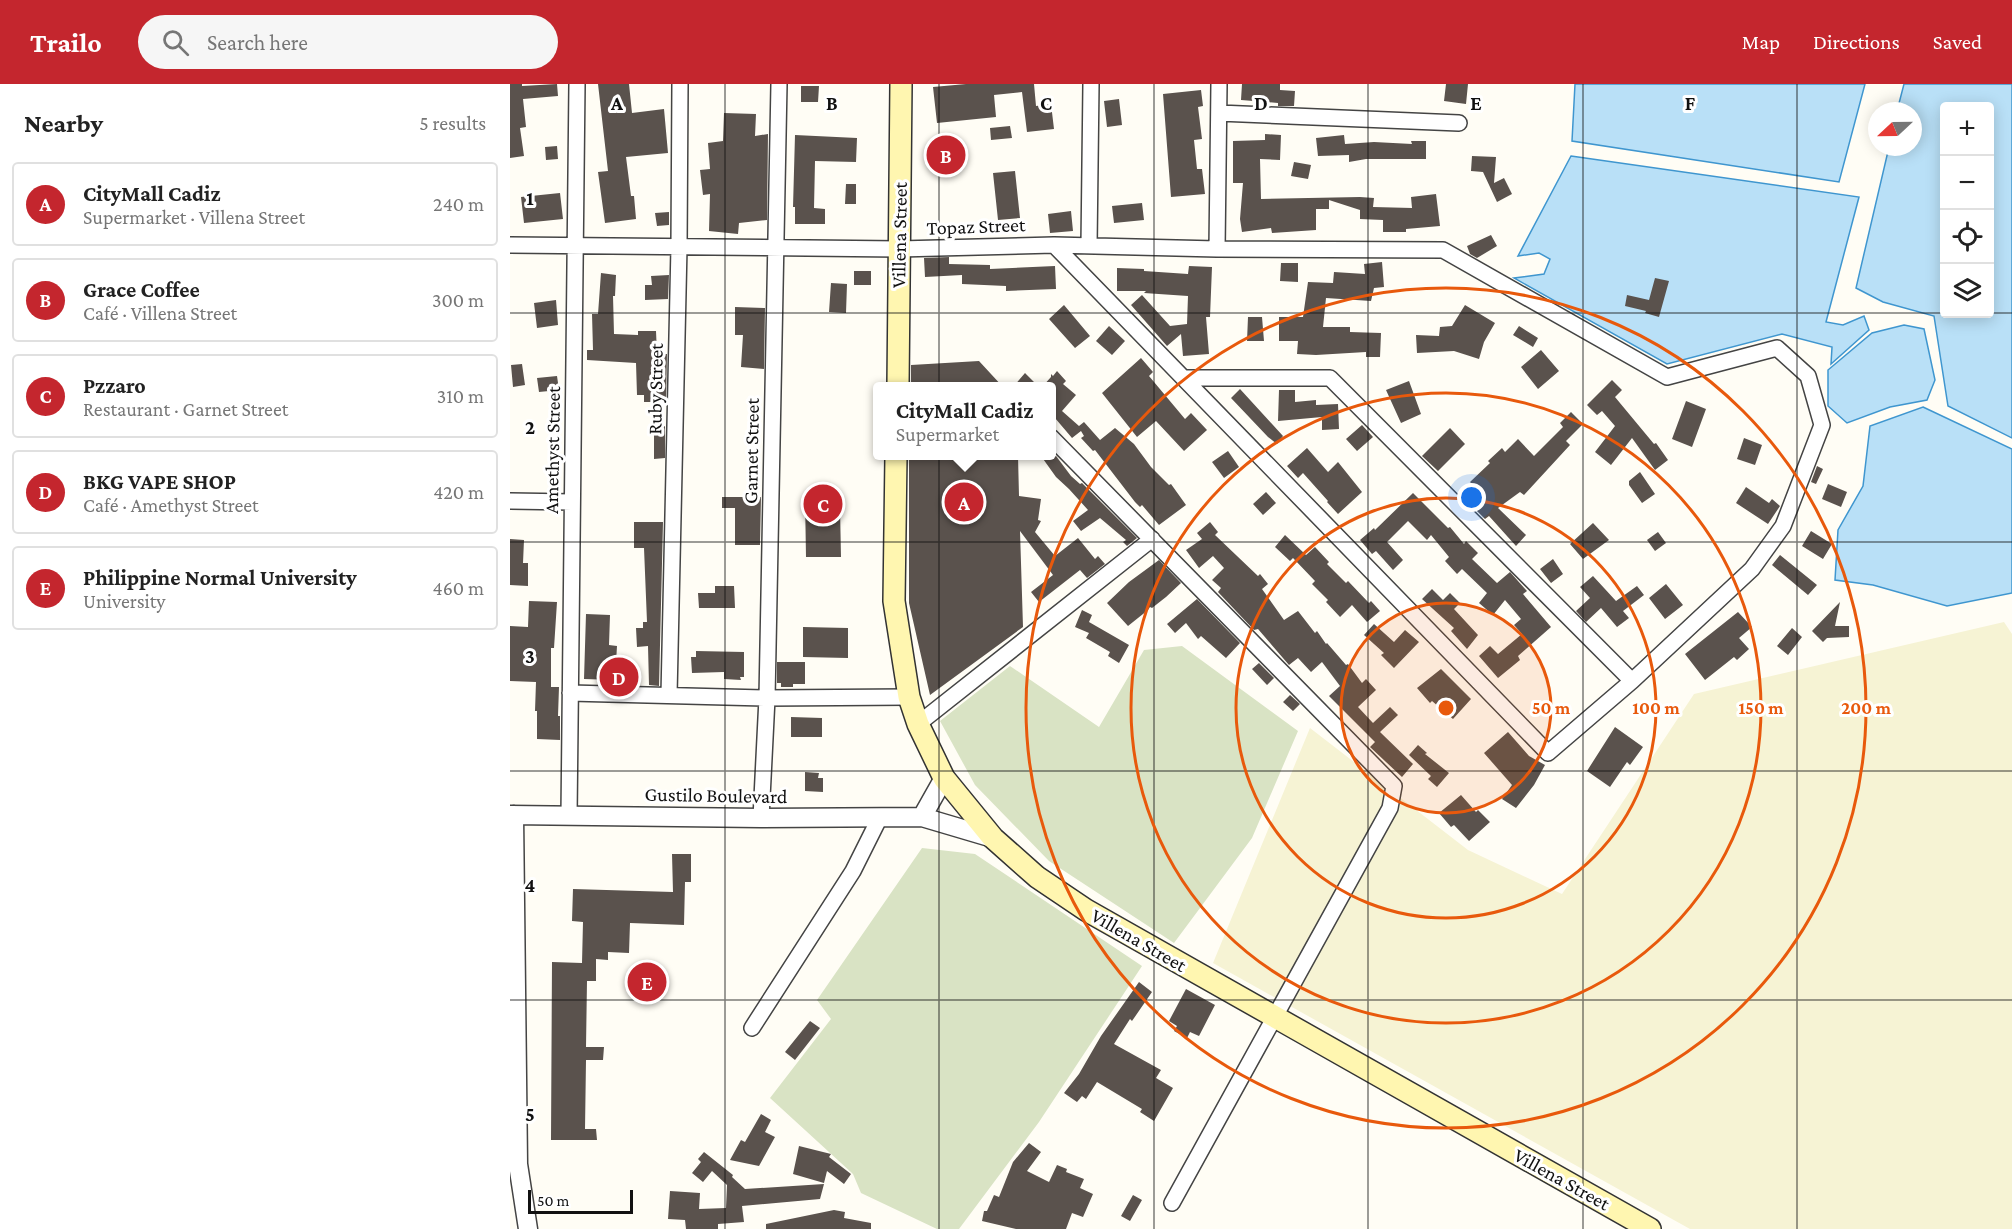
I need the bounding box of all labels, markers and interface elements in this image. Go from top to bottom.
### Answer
search box [138,15,558,69]
icon: search [159,26,192,59]
text: Trailo [30,27,102,58]
text: Search here [207,30,308,55]
text: Map [1742,30,1780,54]
text: Directions [1813,30,1900,54]
text: Saved [1933,30,1982,54]
text: A [610,92,624,114]
text: B [826,92,838,114]
text: C [1040,92,1052,114]
text: D [1254,92,1268,114]
text: E [1470,92,1482,114]
text: F [1685,92,1696,114]
north arrow [1868,102,1922,156]
map controls [1940,102,1994,318]
button: + [1940,102,1994,156]
text: Nearby [24,109,103,138]
text: 5 results [419,112,486,134]
pin: B [926,132,966,178]
button: − [1940,156,1994,210]
text: CityMall Cadiz [83,181,221,206]
street label: Villena Street [887,181,911,288]
text: 1 [526,187,534,209]
text: A [40,193,51,215]
text: 240 m [433,193,484,215]
text: Supermarket · Villena Street [83,206,305,228]
button: locate [1940,210,1994,264]
street label: Topaz Street [926,213,1026,240]
button: layers [1940,264,1994,318]
text: Grace Coffee [83,277,200,302]
text: B [40,289,51,311]
text: 300 m [432,289,484,311]
text: Café · Villena Street [83,302,237,324]
street label: Ruby Street [643,343,668,435]
text: Pzzaro [83,373,146,398]
popup [873,382,1056,460]
text: C [39,385,52,407]
text: 310 m [437,385,484,407]
street label: Amethyst Street [540,386,565,514]
text: Restaurant · Garnet Street [83,398,288,420]
street label: Garnet Street [739,398,763,504]
text: CityMall Cadiz [896,398,1033,423]
text: 2 [525,416,535,438]
text: Supermarket [896,423,999,445]
text: BKG VAPE SHOP [83,469,236,494]
pin: A [944,480,984,524]
text: D [39,481,52,503]
text: 420 m [433,481,484,503]
pin: C [804,482,842,526]
your location [1457,483,1486,512]
text: Café · Amethyst Street [83,494,259,516]
text: Philippine Normal University [83,565,357,590]
text: E [40,577,51,599]
text: 460 m [432,577,484,599]
text: University [83,590,166,612]
text: 3 [525,645,535,667]
pin: D [600,654,638,700]
centre of rings [1436,698,1456,718]
text: 50 m [1532,698,1571,718]
text: 100 m [1632,698,1680,718]
text: 150 m [1738,698,1784,718]
text: 200 m [1841,698,1892,718]
street label: Gustilo Boulevard [644,783,788,807]
text: 4 [525,874,536,896]
street label: Villena Street [1087,904,1191,976]
pin: E [628,960,666,1004]
text: 5 [525,1103,535,1125]
street label: Villena Street [1510,1144,1614,1215]
scale bar [528,1187,633,1214]
text: 50 m [537,1192,569,1209]

